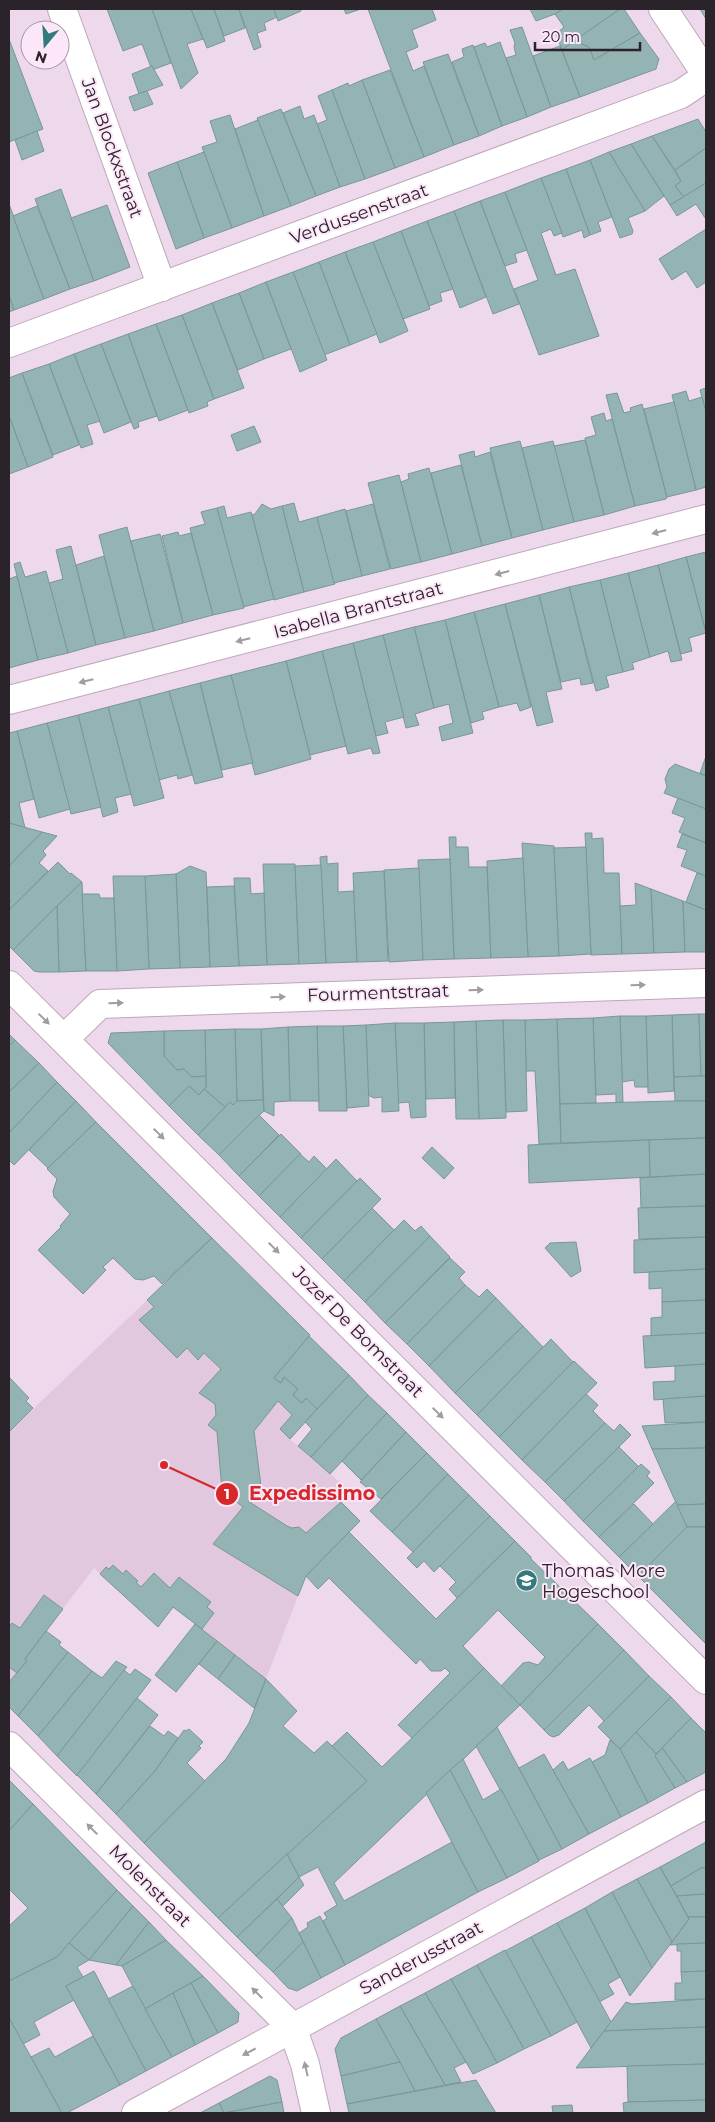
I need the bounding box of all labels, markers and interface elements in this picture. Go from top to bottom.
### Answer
north arrow [20,20,70,70]
scale bar [535,20,640,52]
text: 20 m [542,27,580,46]
text: N [33,47,49,68]
street label: Jan Blockxstraat [76,74,148,221]
street label: Verdussenstraat [287,179,431,249]
one-way arrow [652,528,667,536]
one-way arrow [494,569,509,577]
street label: Isabella Brantstraat [271,577,445,643]
one-way arrow [235,636,250,644]
one-way arrow [78,677,93,685]
street label: Fourmentstraat [307,980,449,1006]
one-way arrow [630,981,646,989]
one-way arrow [468,986,484,994]
one-way arrow [271,993,287,1001]
one-way arrow [108,999,124,1007]
one-way arrow [37,1013,49,1025]
one-way arrow [153,1127,165,1139]
one-way arrow [268,1242,280,1254]
street label: Jozef De Bomstraat [287,1261,428,1402]
one-way arrow [432,1406,444,1418]
callout: Expedissimo [214,1477,385,1511]
text: Expedissimo [249,1482,375,1505]
text: 1 [224,1484,230,1503]
place label: Thomas More Hogeschool [542,1560,665,1603]
school or university icon: Thomas More Hogeschool [514,1569,538,1593]
one-way arrow [86,1823,98,1835]
street label: Molenstraat [104,1840,196,1932]
street label: Sanderusstraat [356,1916,486,2000]
one-way arrow [251,1987,263,1999]
one-way arrow [243,2047,256,2056]
one-way arrow [302,2062,310,2077]

